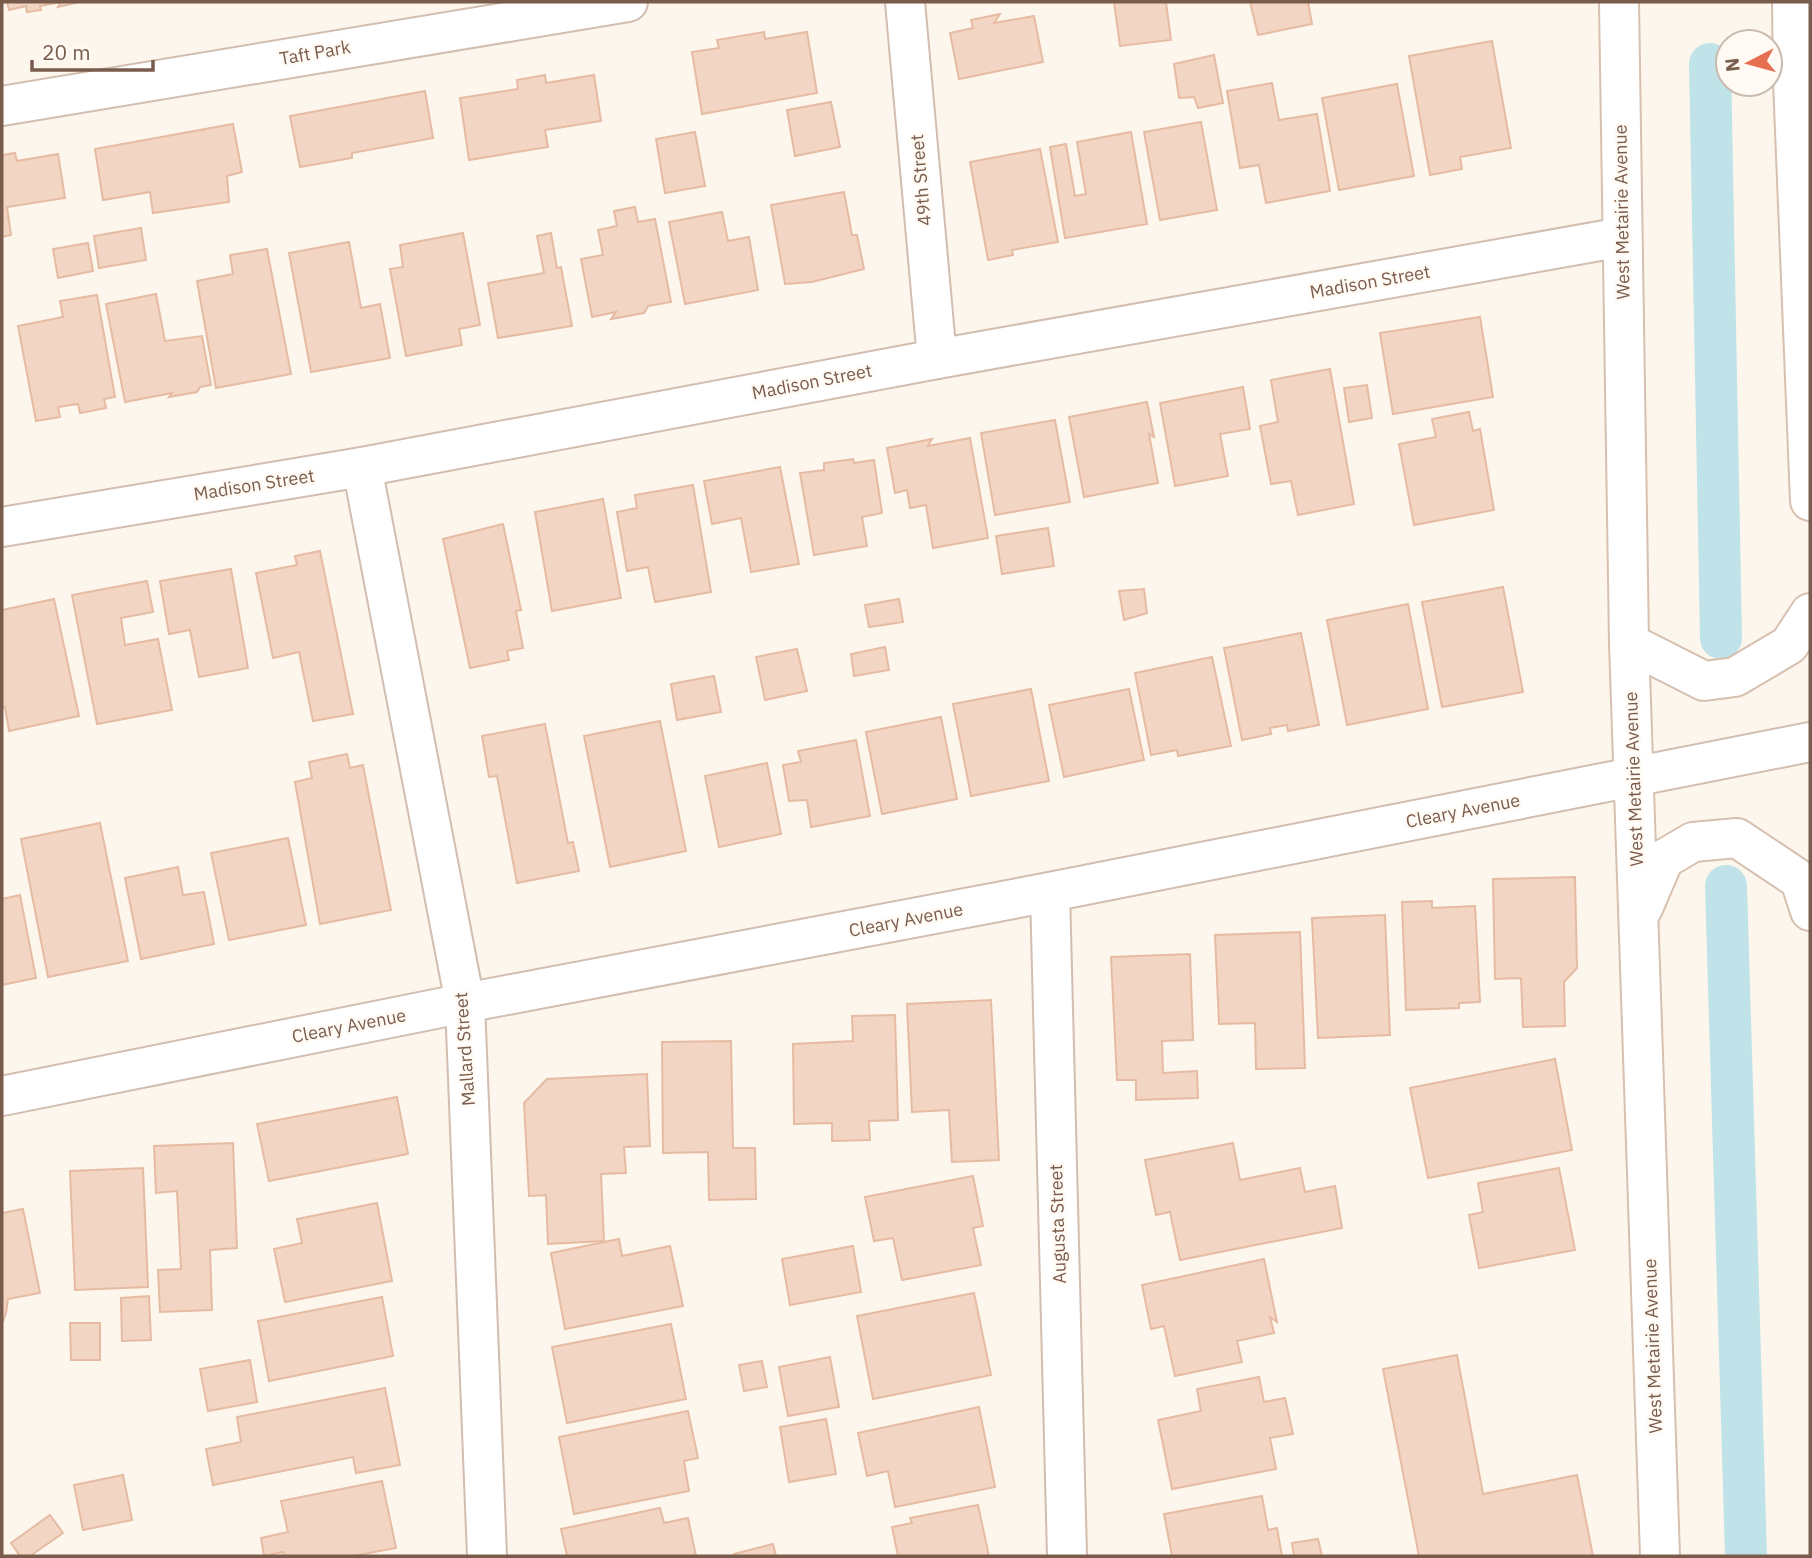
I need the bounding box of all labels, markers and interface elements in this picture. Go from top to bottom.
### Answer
scale bar [32,28,152,72]
north arrow [1714,28,1784,98]
street label: Taft Park [278,35,353,70]
text: 20 m [42,38,91,66]
text: N [1719,57,1745,73]
street label: West Metairie Avenue [1608,124,1635,300]
street label: 49th Street [905,133,936,227]
street label: Madison Street [1308,260,1432,303]
street label: Madison Street [750,359,874,404]
street label: Madison Street [192,464,316,505]
street label: West Metairie Avenue [1619,691,1648,867]
street label: Cleary Avenue [1404,788,1522,833]
street label: Cleary Avenue [847,897,965,942]
street label: Mallard Street [449,991,480,1107]
street label: Cleary Avenue [290,1003,408,1048]
street label: Augusta Street [1044,1164,1071,1284]
street label: West Metairie Avenue [1638,1258,1667,1434]

